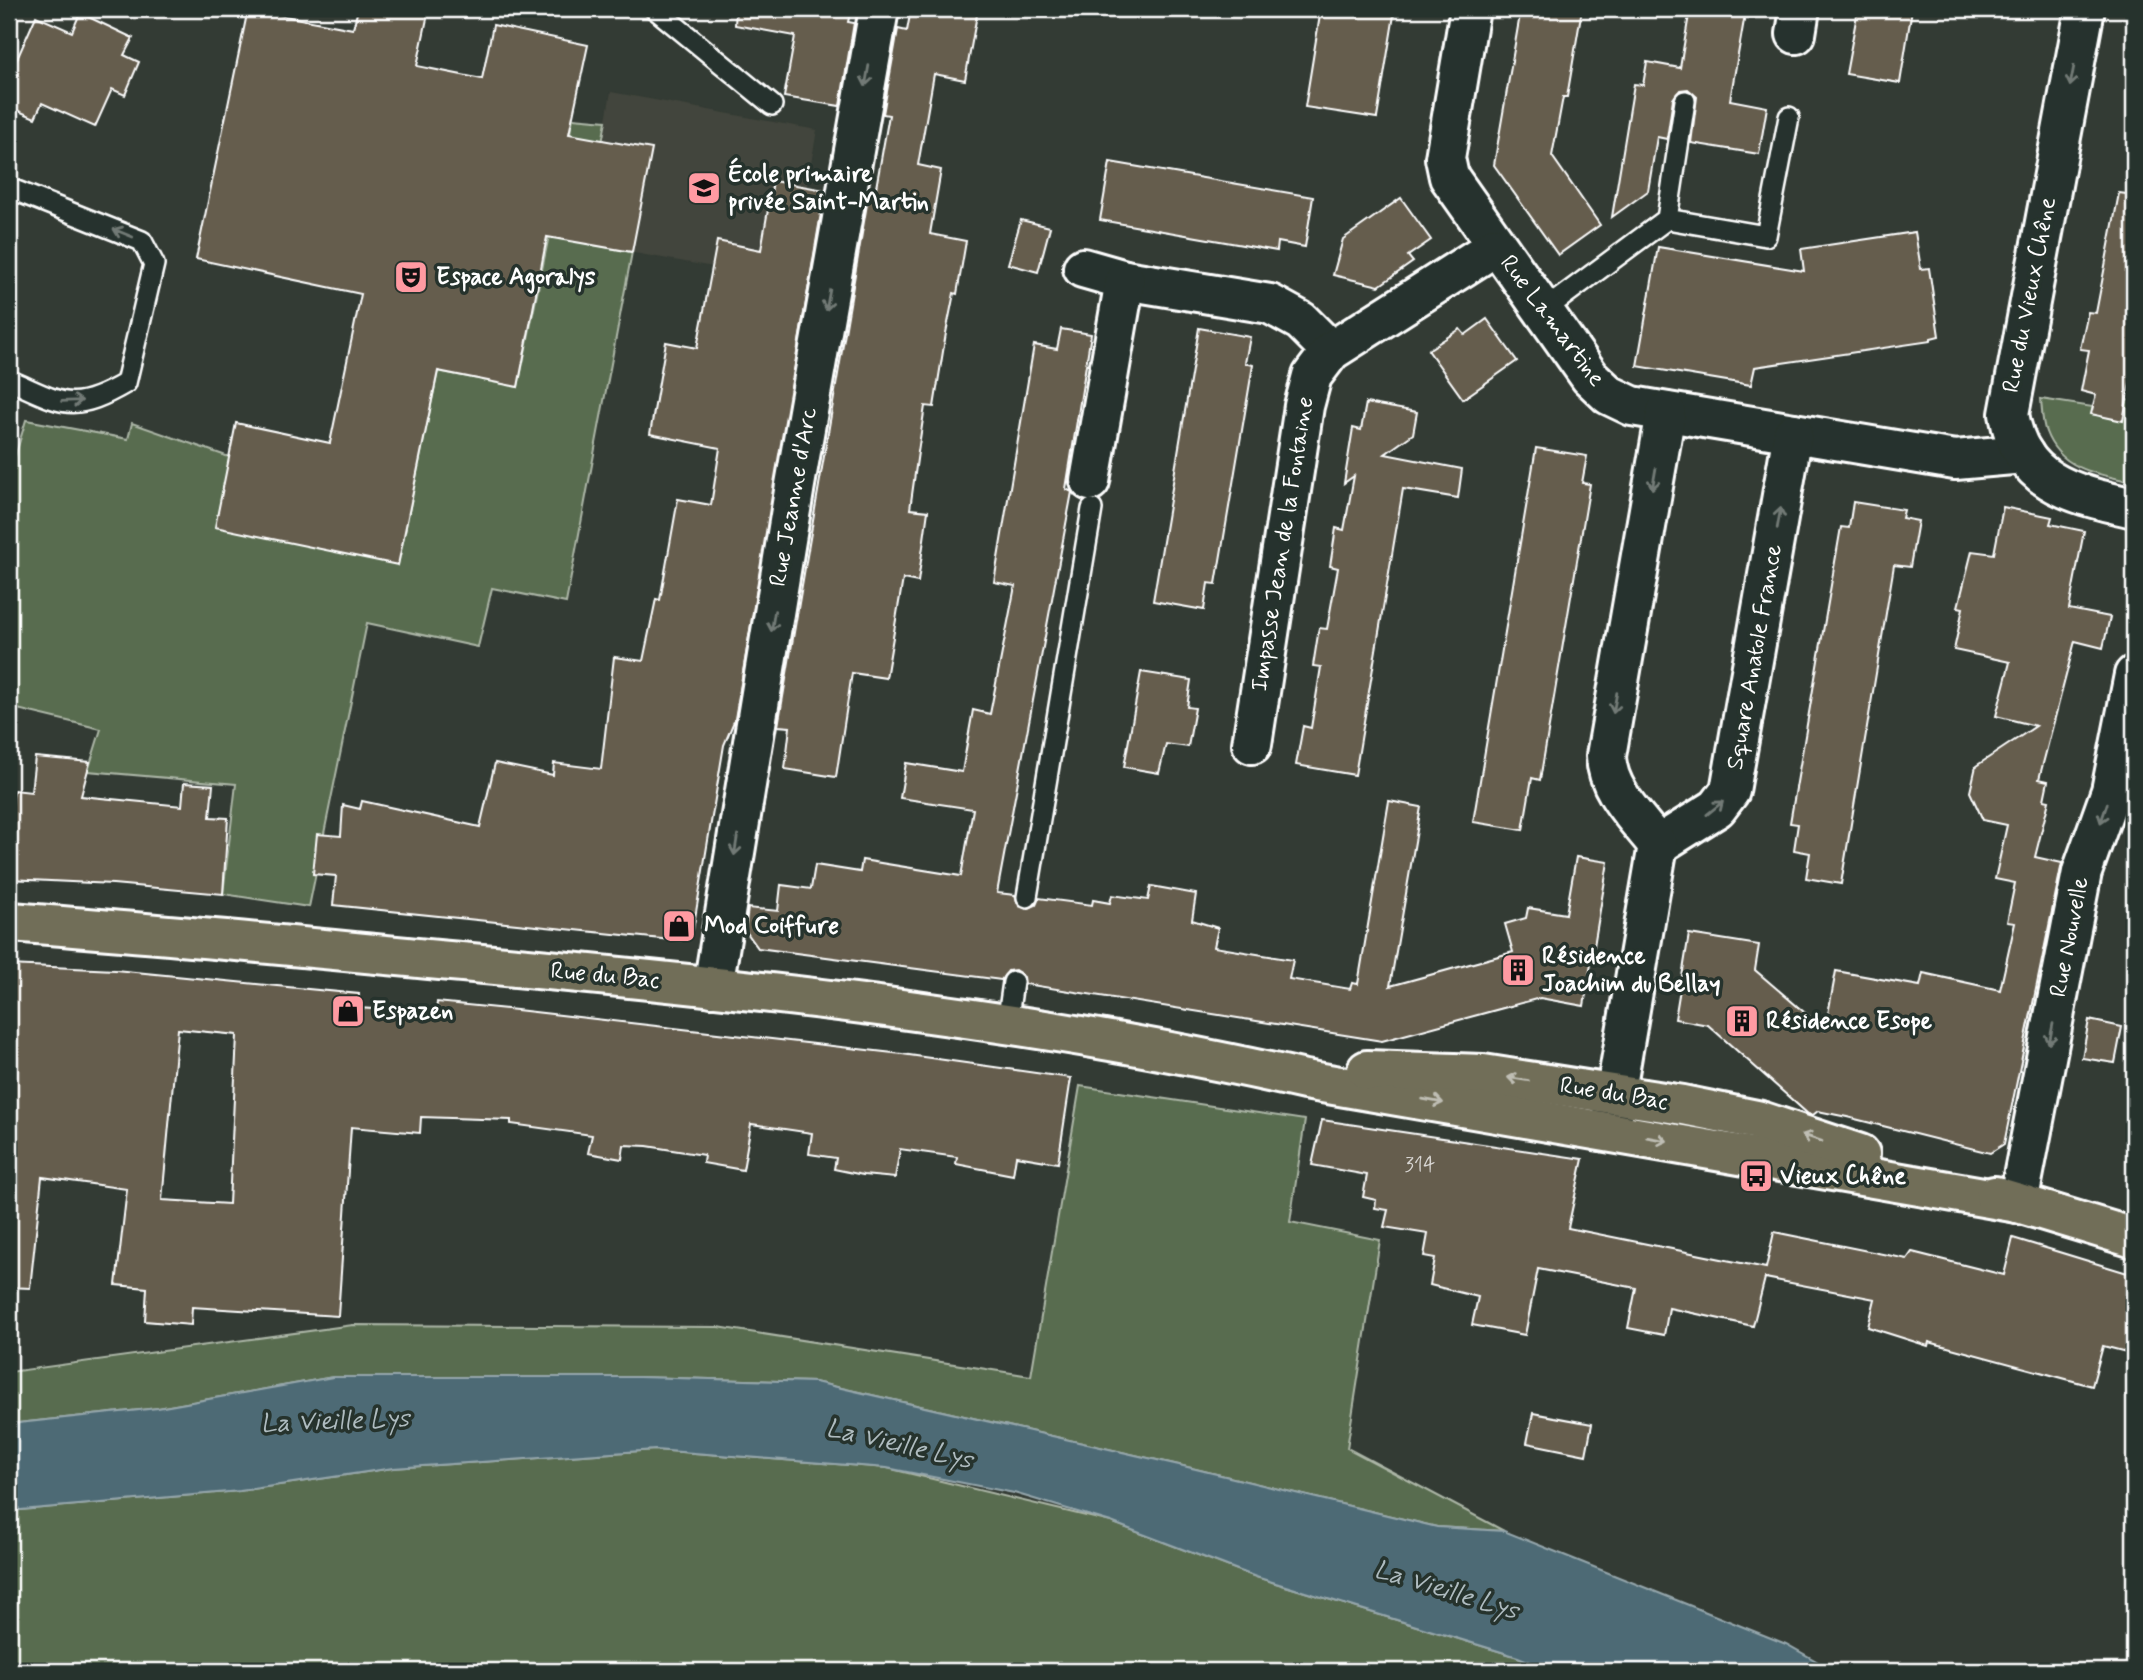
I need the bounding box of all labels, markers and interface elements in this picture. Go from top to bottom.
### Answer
one-way arrow [860,64,873,87]
one-way arrow [2065,64,2078,87]
place label: École primaire privée Saint-Martin [728,157,929,218]
school or university icon: École primaire privée Saint-Martin [685,169,723,207]
street label: Rue du Vieux Chêne [1996,194,2064,395]
one-way arrow [112,226,134,239]
street label: Rue Lamartine [1492,249,1612,393]
theatre icon: Espace Agoralys [392,258,430,296]
place label: Espace Agoralys [436,262,596,294]
one-way arrow [821,288,834,311]
street label: Impasse Jean de la Fontaine [1244,394,1322,694]
one-way arrow [60,395,83,408]
street label: Rue Jeanne d'Arc [763,405,825,589]
one-way arrow [1647,467,1660,490]
one-way arrow [1773,507,1786,530]
street label: Square Anatole France [1720,542,1790,772]
one-way arrow [766,609,779,632]
one-way arrow [1608,691,1621,714]
one-way arrow [1705,800,1723,816]
one-way arrow [2097,802,2109,824]
one-way arrow [729,834,742,856]
street label: Rue Nouvelle [2043,874,2097,1000]
shop icon: Mod Coiffure [660,907,698,945]
place label: Mod Coiffure [704,911,839,942]
place label: Résidence Joachim du Bellay [1542,941,1721,1000]
building icon: Résidence Joachim du Bellay [1499,951,1537,989]
street label: Rue du Bac [549,956,661,996]
shop icon: Espazen [329,992,367,1030]
place label: Espazen [372,996,453,1027]
building icon: Résidence Esope [1723,1002,1761,1040]
place label: Résidence Esope [1766,1006,1933,1037]
one-way arrow [2043,1022,2057,1045]
street label: Rue du Bac [1558,1070,1670,1118]
one-way arrow [1507,1072,1530,1085]
one-way arrow [1421,1095,1444,1108]
one-way arrow [1802,1131,1824,1143]
one-way arrow [1645,1133,1668,1146]
house number: 314 [1405,1151,1435,1179]
bus stop icon: Vieux Chêne [1737,1157,1775,1195]
place label: Vieux Chêne [1780,1161,1906,1192]
water label: La Vieille Lys [260,1402,412,1442]
water label: La Vieille Lys [823,1412,978,1479]
water label: La Vieille Lys [1370,1553,1524,1630]

